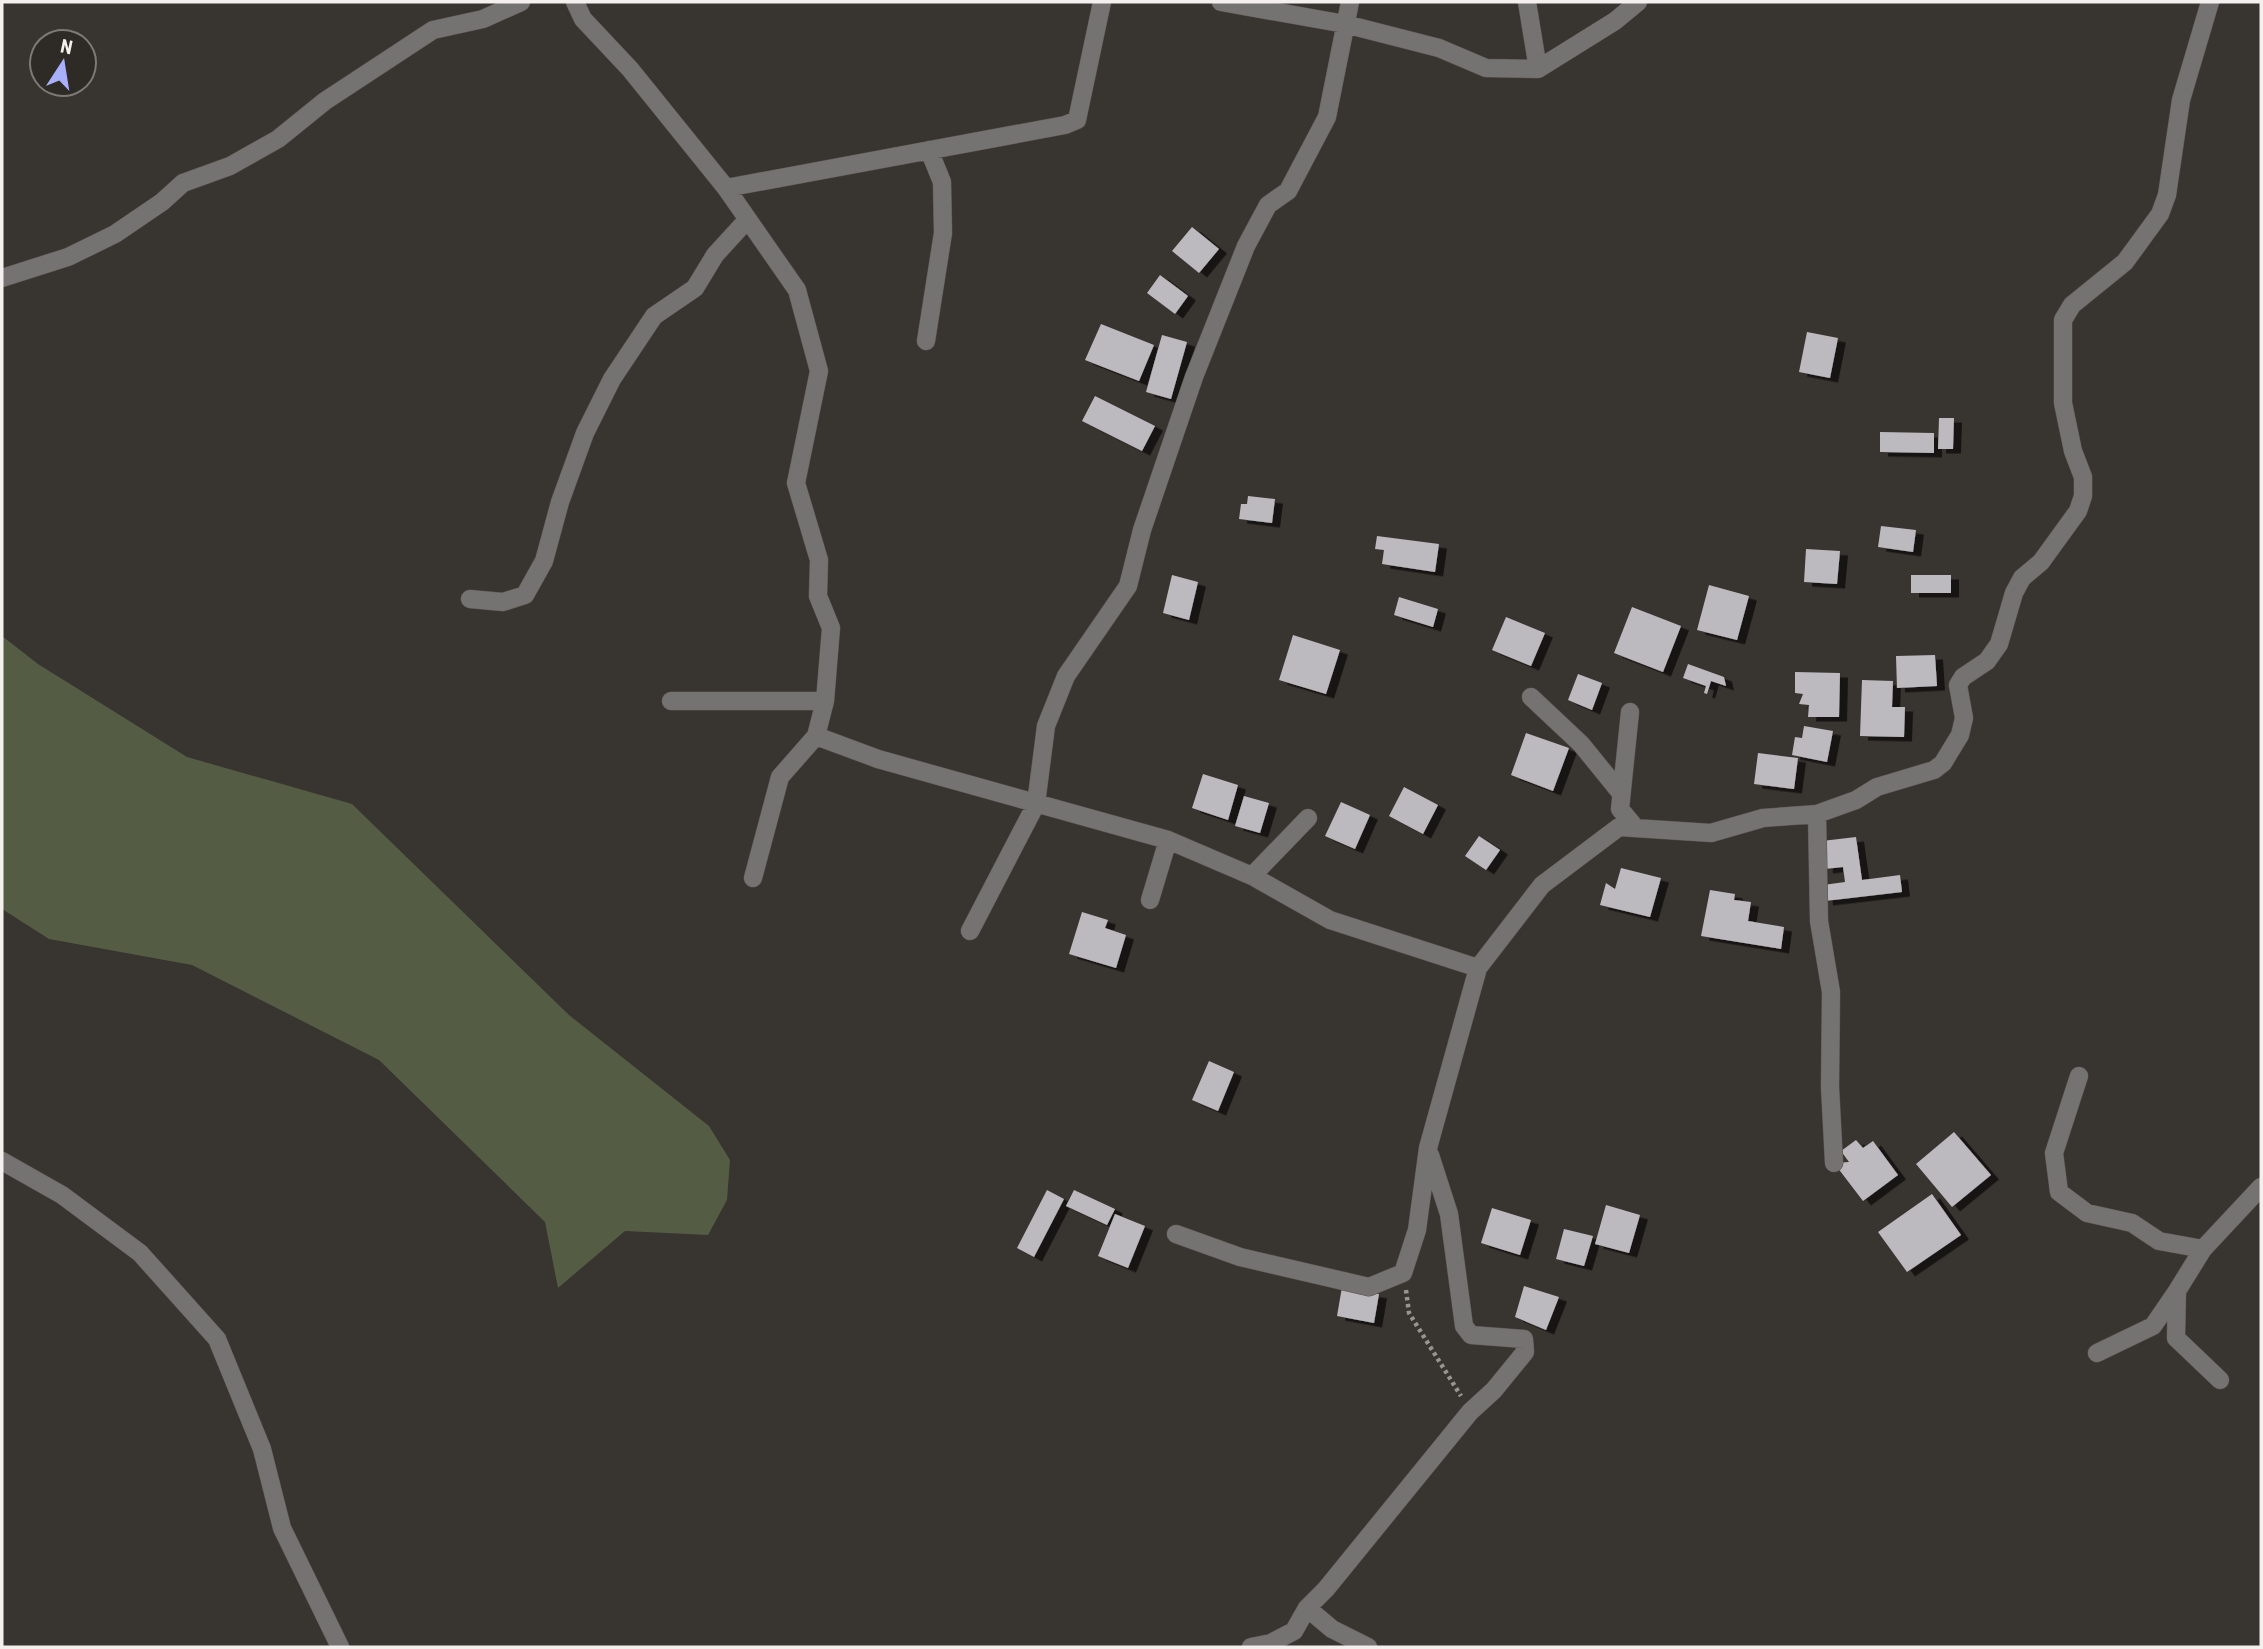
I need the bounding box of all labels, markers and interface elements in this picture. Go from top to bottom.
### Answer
north arrow [28,28,98,98]
text: N [58,34,75,59]

